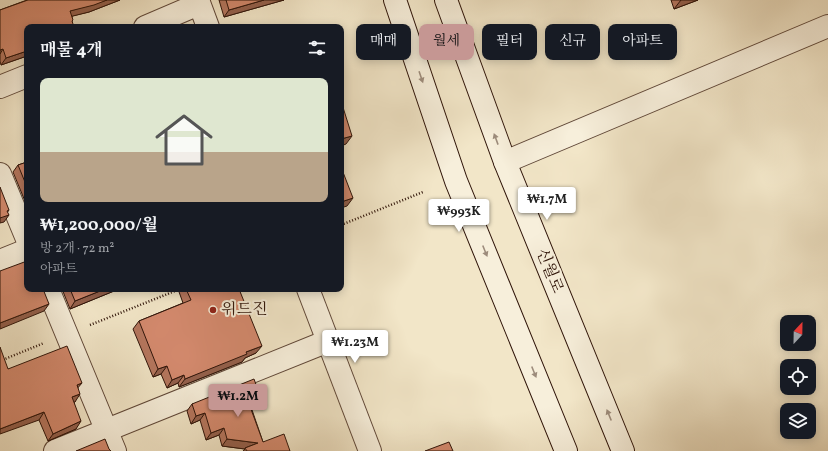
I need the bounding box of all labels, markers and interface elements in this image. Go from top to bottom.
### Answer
chip: 매매 [356,24,411,60]
chip: 월세 [419,24,474,60]
chip: 필터 [482,24,537,60]
chip: 신규 [545,24,600,60]
chip: 아파트 [608,24,677,60]
icon: filters [306,37,328,59]
text: 매물 4개 [40,39,103,62]
one-way arrow [418,71,424,83]
icon: home [148,104,220,176]
one-way arrow [493,133,499,145]
pin: ₩1.7M [519,187,575,221]
text: ₩1.7M [527,191,567,209]
pin: ₩993K [431,199,487,233]
text: ₩993K [437,203,481,221]
text: ₩1,200,000/월 [40,214,158,237]
text: 방 2개 · 72 m² [40,240,114,258]
street label: 신월로 [530,245,568,297]
one-way arrow [482,246,488,258]
text: 아파트 [40,261,78,279]
place label: 위드진 [221,299,267,321]
marker: 위드진 [208,305,218,315]
north arrow [780,315,816,351]
map controls [780,315,816,439]
pin: ₩1.23M [322,330,388,364]
text: ₩1.23M [331,334,379,352]
button: locate [780,359,816,395]
one-way arrow [531,366,537,378]
pin: ₩1.2M [210,384,266,418]
text: ₩1.2M [217,388,259,406]
button: layers [780,403,816,439]
one-way arrow [605,408,611,420]

